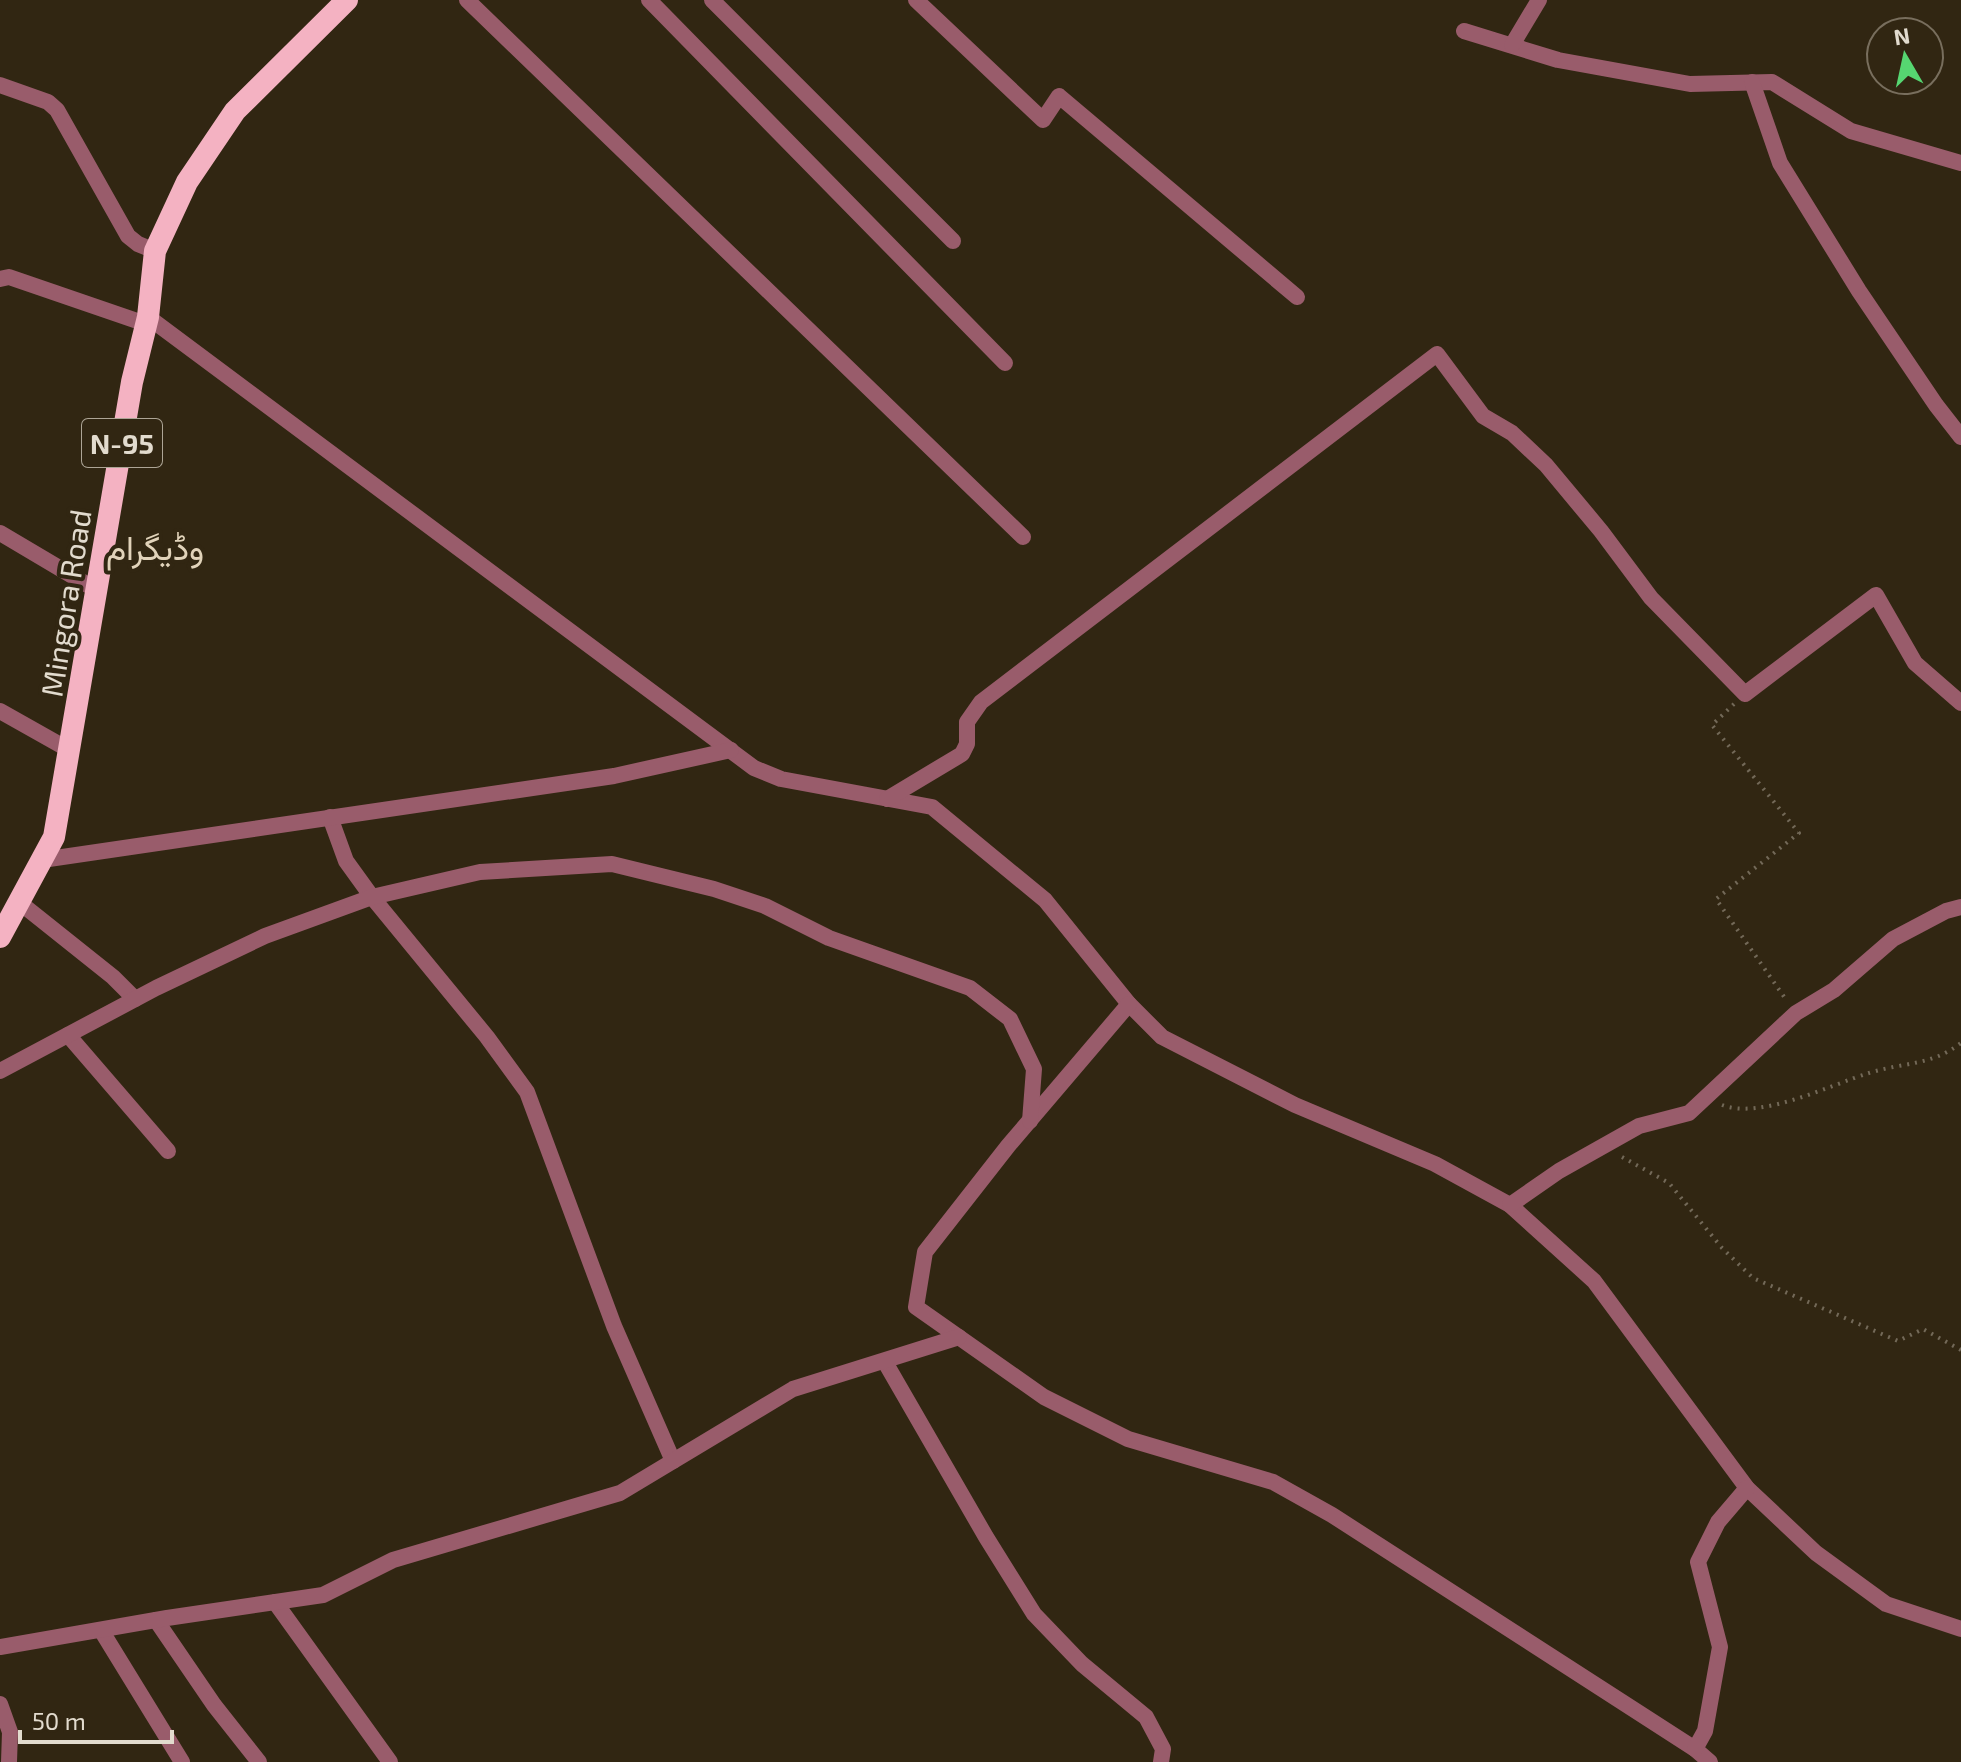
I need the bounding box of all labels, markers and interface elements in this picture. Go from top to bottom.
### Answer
north arrow [1865,16,1945,96]
text: N [1892,21,1912,49]
road number: N-95 [82,419,162,467]
street label: Mingora Road [32,507,98,699]
district label: وڈیگرام [106,526,204,571]
scale bar [20,1694,172,1744]
text: 50 m [32,1706,86,1735]

